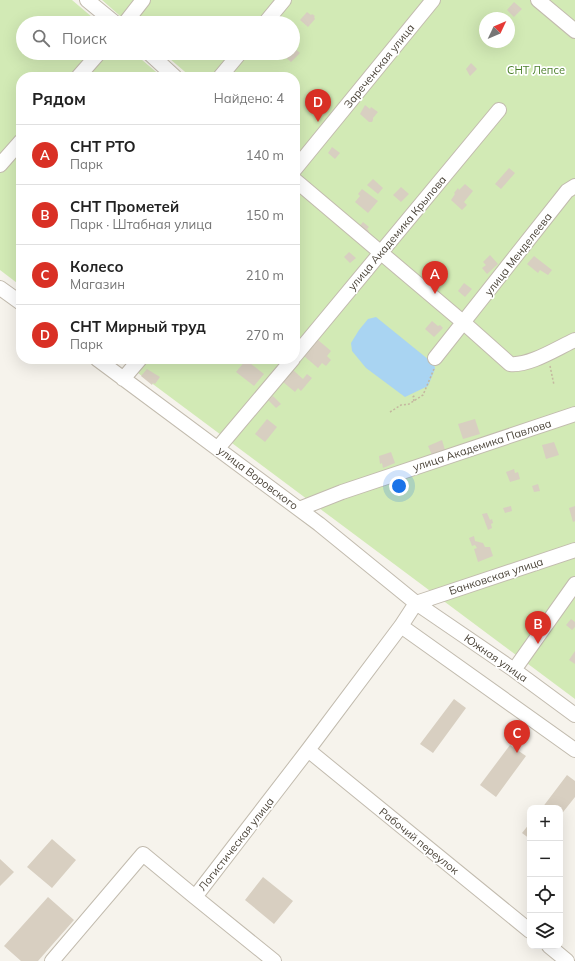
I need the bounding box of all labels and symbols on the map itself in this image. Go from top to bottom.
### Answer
north arrow [479,12,515,48]
street label: Зареченская улица [341,21,417,111]
park label: СНТ Лепсе [507,63,565,77]
pin: D [305,89,331,122]
street label: улица Академика Крылова [345,173,449,293]
street label: улица Менделеева [481,210,555,298]
pin: A [422,261,448,294]
street label: улица Академика Павлова [411,416,553,474]
street label: улица Воровского [215,443,301,513]
your location [389,476,409,496]
street label: Банковская улица [447,554,545,598]
pin: B [525,611,551,644]
street label: Южная улица [461,631,531,685]
pin: C [504,720,530,753]
street label: Логистическая улица [195,794,277,894]
street label: Рабочий переулок [376,805,462,877]

